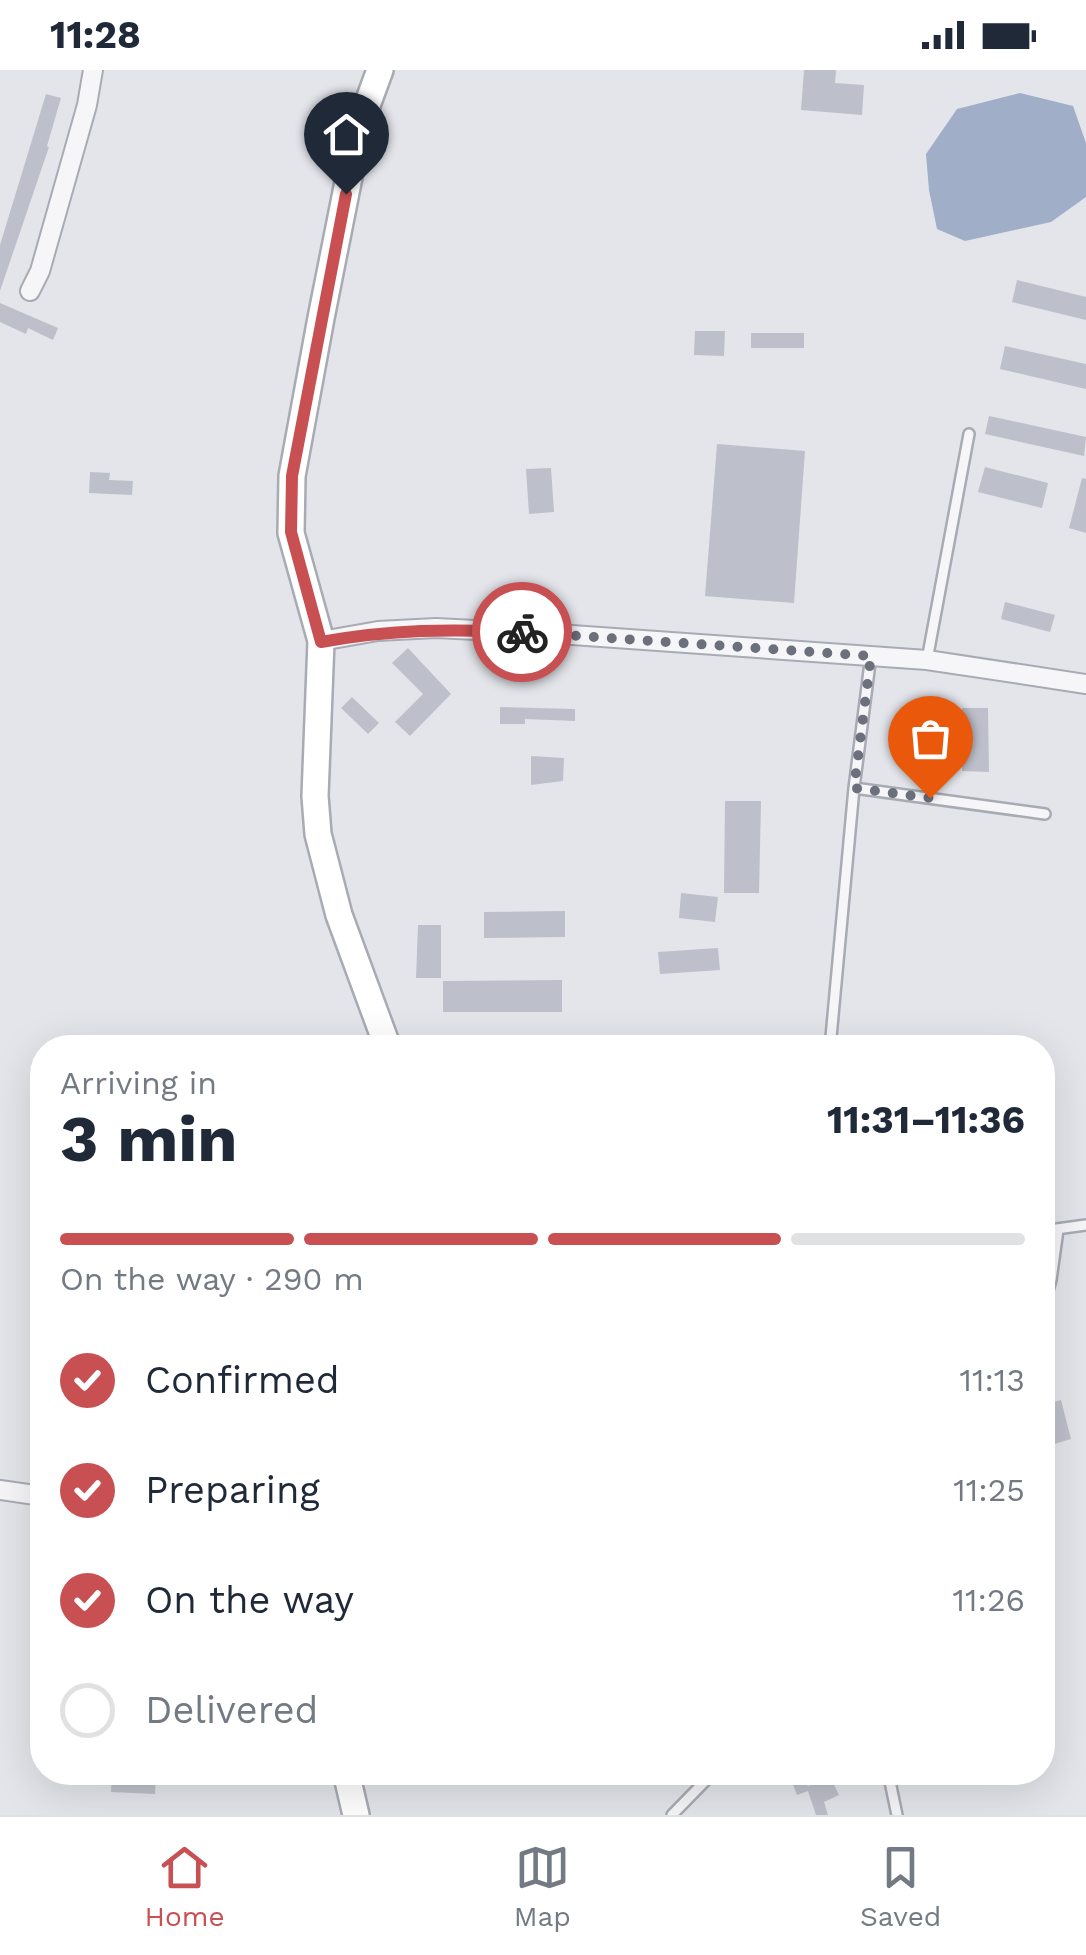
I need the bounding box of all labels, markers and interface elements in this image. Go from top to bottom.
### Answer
text: 11:28 [50,13,141,57]
pin [304,92,389,195]
icon: home [319,107,374,162]
courier [472,582,572,682]
icon: bike [495,605,550,660]
pin [888,696,973,799]
icon: bag [903,711,958,766]
text: Arriving in [60,1064,217,1102]
text: 11:31–11:36 [827,1098,1025,1142]
text: 3 min [60,1101,238,1177]
text: On the way · 290 m [60,1260,364,1298]
icon: check [60,1353,115,1408]
text: Confirmed [145,1358,340,1402]
text: 11:13 [959,1361,1025,1399]
icon: check [60,1463,115,1518]
text: Preparing [145,1468,320,1512]
text: 11:25 [953,1471,1025,1509]
icon: check [60,1573,115,1628]
text: On the way [145,1578,354,1622]
text: 11:26 [952,1581,1025,1619]
text: Delivered [145,1688,318,1732]
tab: Home [145,1840,225,1933]
tab: Map [514,1840,571,1933]
tab: Saved [860,1840,941,1933]

